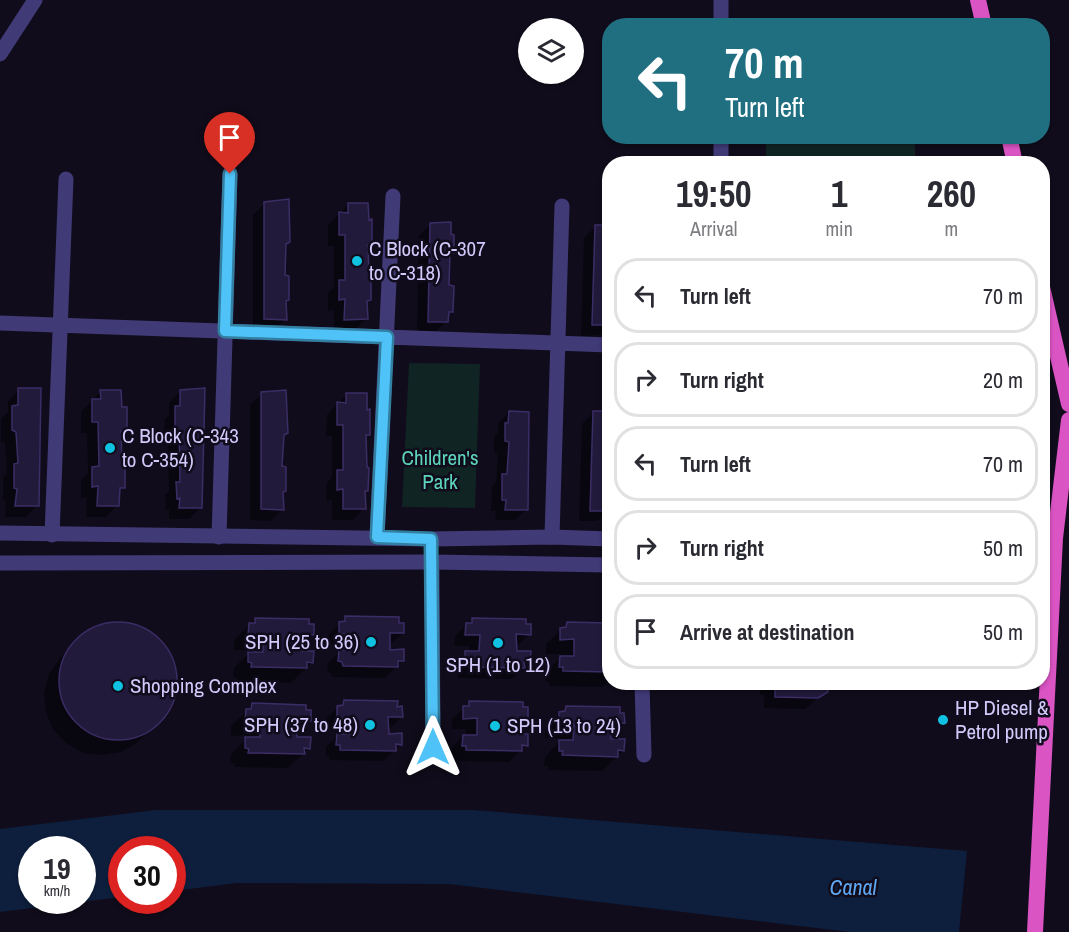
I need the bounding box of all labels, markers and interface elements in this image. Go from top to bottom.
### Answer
map controls [518,18,584,84]
button: layers [518,18,584,84]
text: 70 m [725,35,804,91]
icon: left [626,42,704,120]
text: Turn left [725,89,804,125]
pin [204,112,255,174]
icon: arrive [213,121,246,154]
text: 19:50 [676,170,751,218]
text: 1 [831,170,847,218]
text: 260 [927,170,976,218]
text: Arrival [690,215,737,242]
text: min [825,215,853,242]
text: m [945,215,958,242]
place label: C Block (C-307 to C-318) [369,234,486,287]
marker: C Block (C-307 to C-318) [350,254,364,268]
icon: left [629,279,662,312]
text: Turn left [680,281,751,311]
text: 70 m [983,281,1023,311]
icon: right [629,363,662,396]
text: Turn right [680,365,764,395]
text: 20 m [983,365,1023,395]
place label: C Block (C-343 to C-354) [122,421,239,474]
marker: C Block (C-343 to C-354) [103,441,117,455]
park label: Children's Park [402,443,479,496]
icon: left [629,447,662,480]
text: Turn left [680,449,751,479]
text: 70 m [983,449,1023,479]
icon: right [629,531,662,564]
text: Turn right [680,533,764,563]
text: 50 m [983,533,1023,563]
icon: arrive [629,615,662,648]
text: Arrive at destination [680,617,854,647]
text: 50 m [983,617,1023,647]
place label: SPH (25 to 36) [245,627,359,656]
marker: SPH (25 to 36) [364,635,378,649]
marker: SPH (1 to 12) [491,636,505,650]
place label: SPH (1 to 12) [446,650,550,679]
place label: Shopping Complex [130,671,277,700]
marker: Shopping Complex [111,679,125,693]
place label: HP Diesel & Petrol pump [955,693,1049,746]
place label: SPH (37 to 48) [244,710,358,739]
place label: SPH (13 to 24) [507,711,621,740]
marker: HP Diesel & Petrol pump [936,713,950,727]
position arrow [401,715,465,779]
marker: SPH (37 to 48) [363,718,377,732]
marker: SPH (13 to 24) [488,719,502,733]
speed limit sign: 30 [108,836,186,914]
text: 19 [43,848,71,888]
water label: Canal [829,872,878,902]
text: km/h [44,880,70,901]

